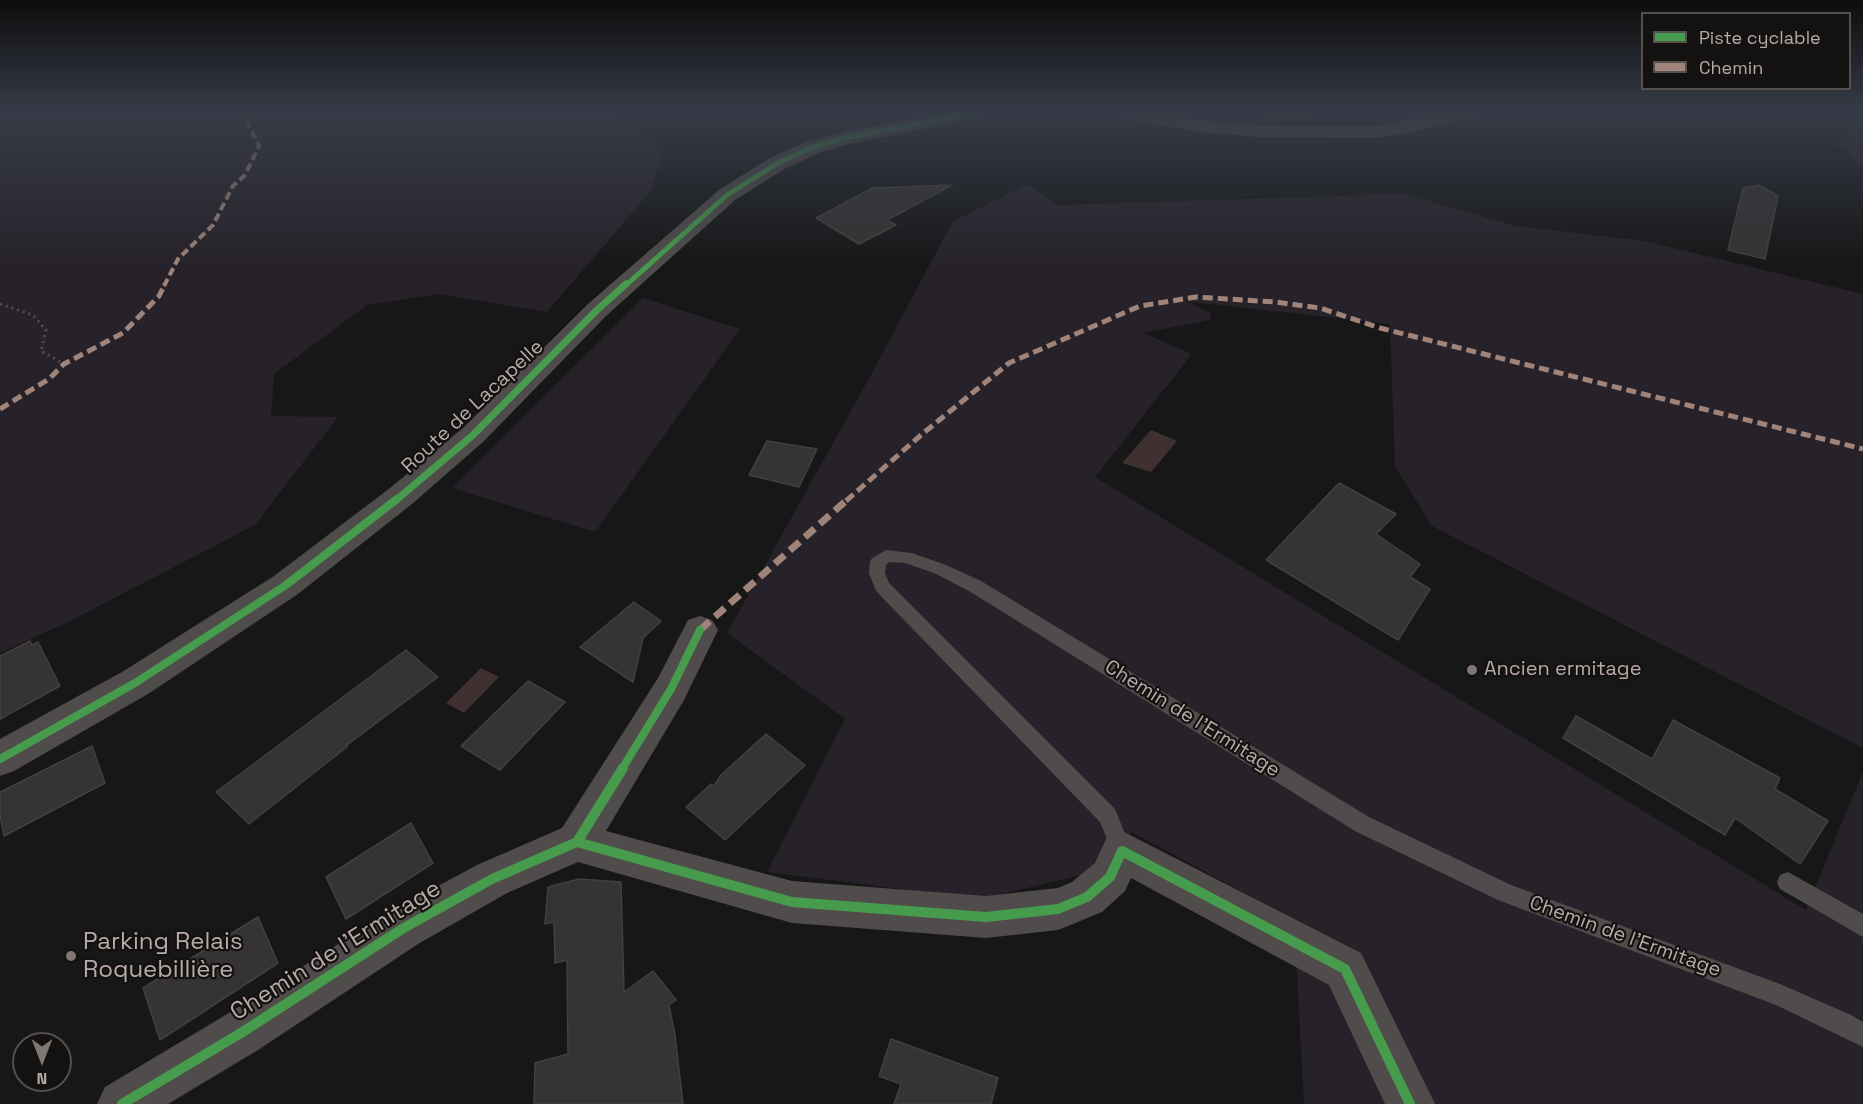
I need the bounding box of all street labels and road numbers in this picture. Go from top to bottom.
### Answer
street label: Route de Lacapelle [397,335,549,479]
street label: Chemin de l'Ermitage [1100,655,1284,783]
street label: Chemin de l'Ermitage [225,875,447,1027]
street label: Chemin de l'Ermitage [1526,891,1724,983]

